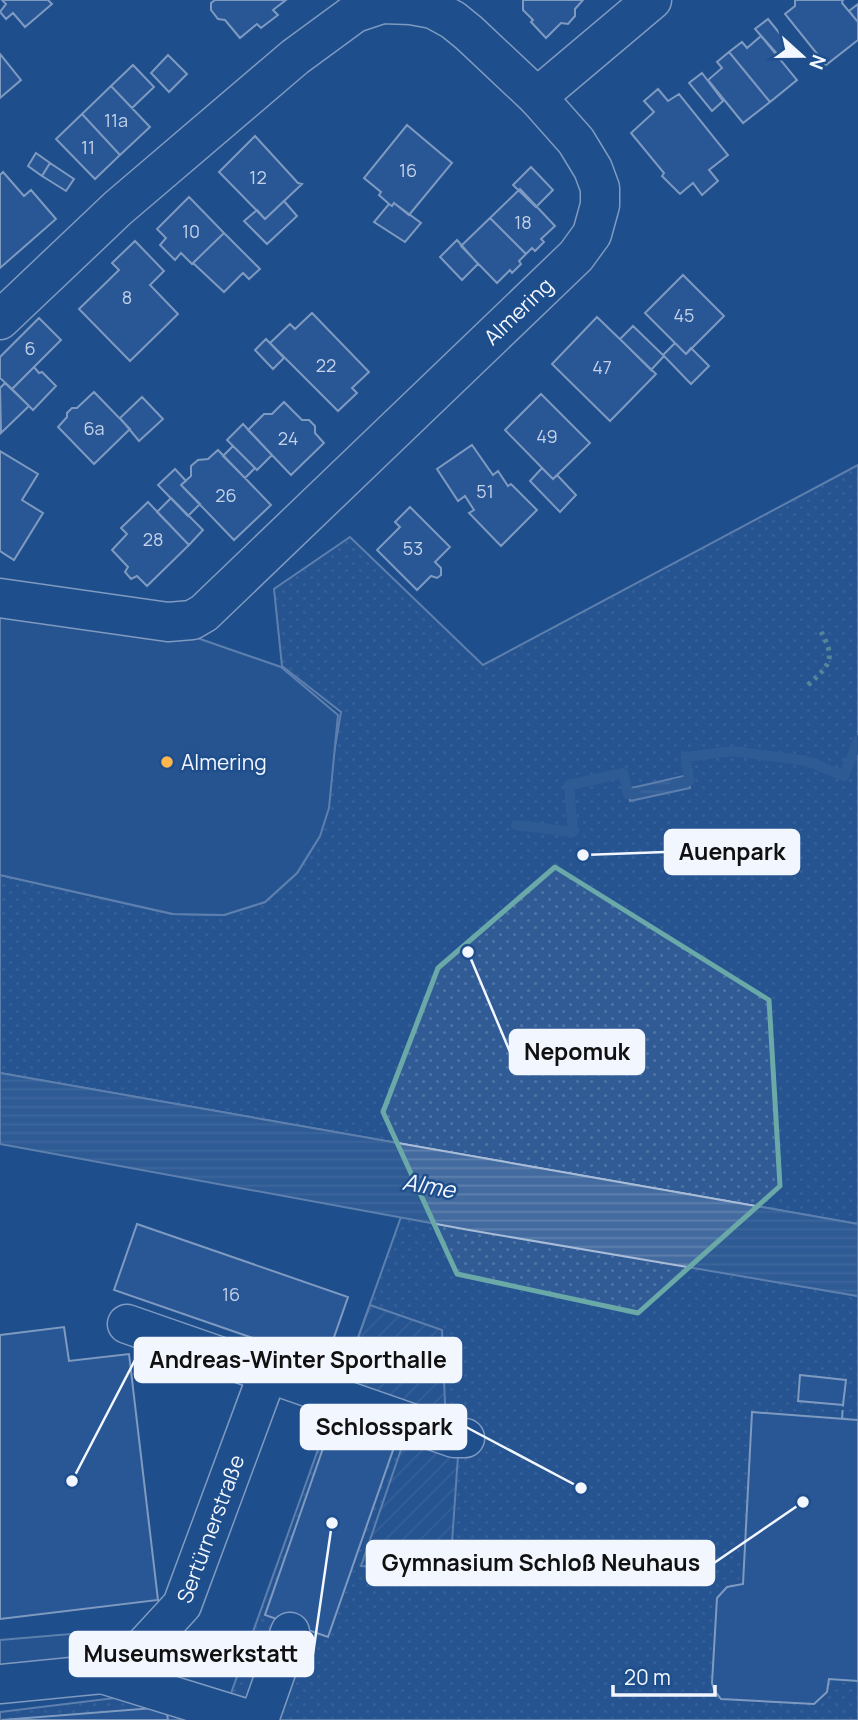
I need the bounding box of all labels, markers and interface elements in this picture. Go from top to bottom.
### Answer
north arrow [767,21,837,91]
text: N [803,51,832,73]
house number: 11a [104,108,128,132]
house number: 11 [81,135,95,159]
house number: 16 [399,158,417,182]
house number: 12 [249,165,267,189]
house number: 18 [514,210,532,234]
house number: 10 [182,219,200,243]
street label: Almering [477,271,559,351]
house number: 8 [122,285,132,309]
house number: 45 [673,303,695,327]
house number: 6 [24,336,36,360]
house number: 22 [316,353,336,377]
house number: 47 [592,355,612,379]
house number: 6a [83,416,105,440]
house number: 49 [536,424,558,448]
house number: 24 [278,426,298,450]
house number: 51 [476,479,494,503]
house number: 26 [215,483,237,507]
house number: 28 [143,527,163,551]
house number: 53 [403,536,423,560]
place label: Almering [181,748,267,776]
marker: Almering [159,754,175,770]
callout: Auenpark [665,830,799,874]
text: Auenpark [679,835,786,867]
callout: Nepomuk [510,1030,644,1074]
text: Nepomuk [524,1035,631,1067]
water label: Alme [400,1165,459,1206]
house number: 16 [222,1282,240,1306]
callout: Andreas-Winter Sporthalle [135,1338,461,1382]
text: Andreas-Winter Sporthalle [149,1343,447,1375]
callout: Schlosspark [301,1405,466,1449]
text: Schlosspark [316,1410,453,1442]
street label: Sertürnerstraße [170,1451,251,1607]
callout: Gymnasium Schloß Neuhaus [367,1541,714,1585]
text: Gymnasium Schloß Neuhaus [382,1546,700,1578]
callout: Museumswerkstatt [70,1632,313,1676]
text: Museumswerkstatt [84,1637,298,1669]
scale bar [613,1654,714,1698]
text: 20 m [624,1663,671,1691]

